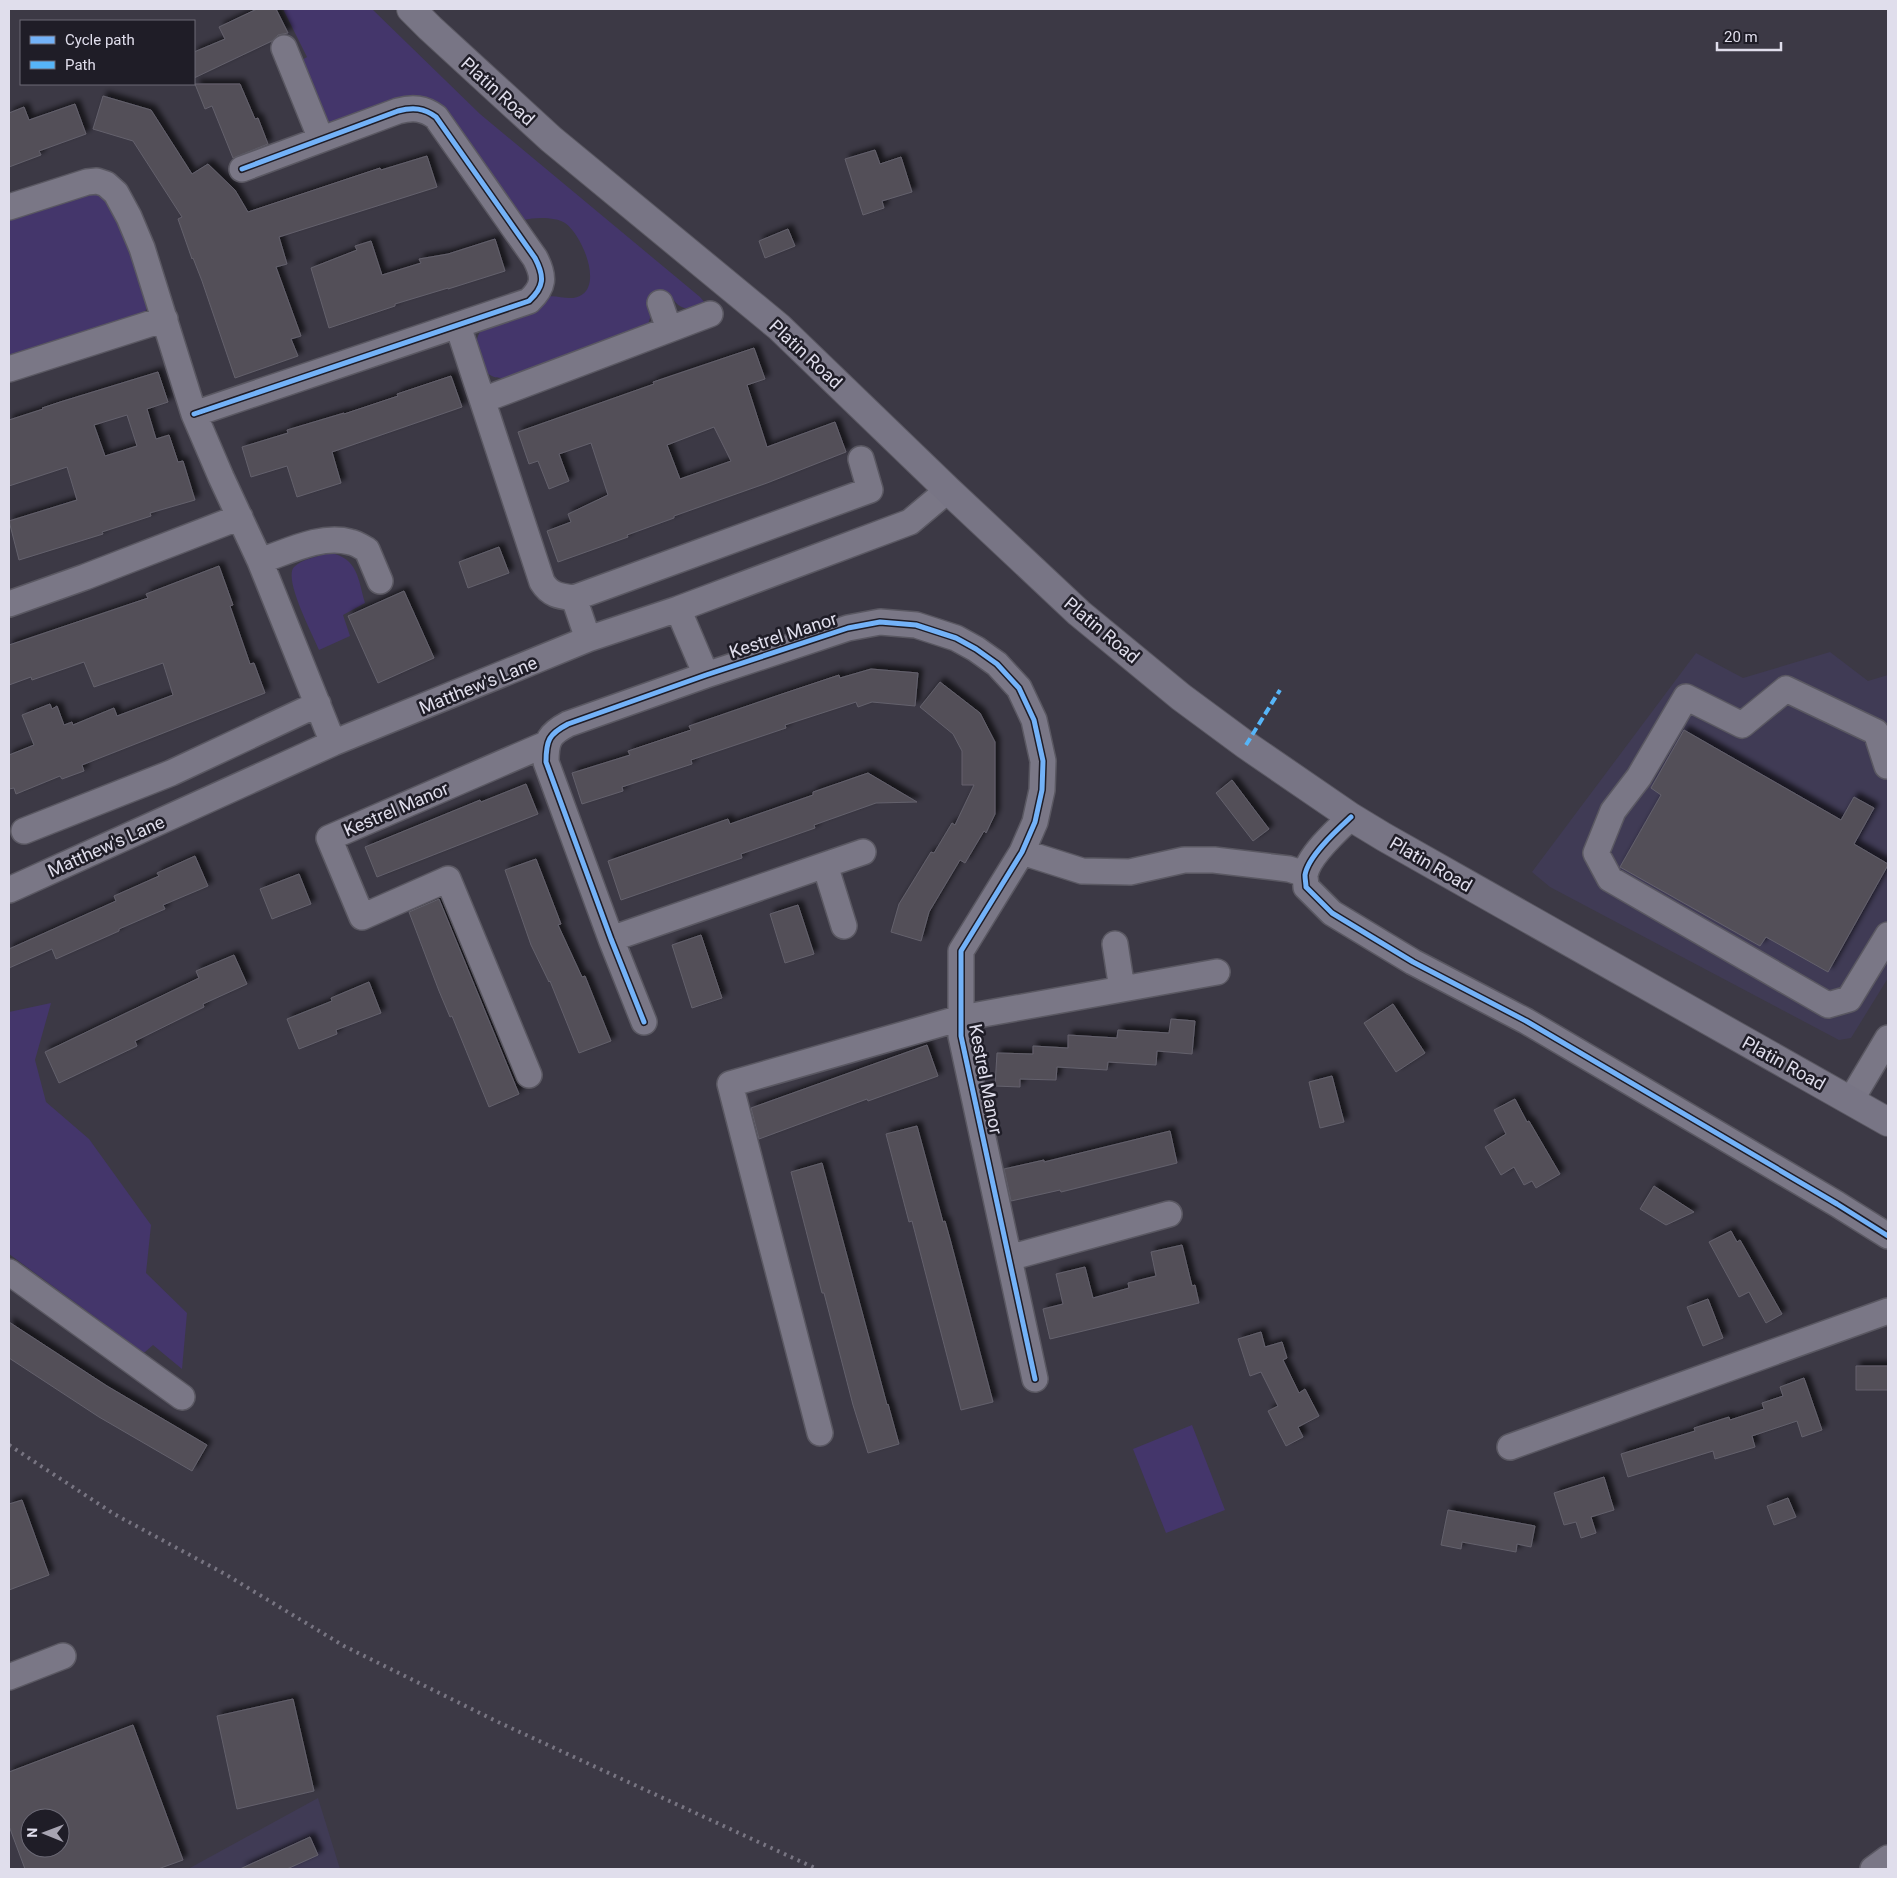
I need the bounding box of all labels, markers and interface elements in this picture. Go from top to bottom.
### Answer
legend [20,20,195,85]
scale bar [1717,20,1781,52]
text: 20 m [1724,28,1758,46]
text: Cycle path [65,31,135,49]
street label: Platin Road [457,53,539,129]
text: Path [65,56,96,74]
street label: Platin Road [765,315,847,393]
street label: Platin Road [1060,593,1144,667]
street label: Kestrel Manor [727,608,839,662]
street label: Matthew's Lane [416,652,540,718]
street label: Kestrel Manor [340,777,452,841]
street label: Matthew's Lane [44,811,168,881]
street label: Platin Road [1386,832,1476,896]
street label: Kestrel Manor [965,1022,1007,1136]
street label: Platin Road [1739,1032,1829,1094]
north arrow [20,1808,70,1858]
text: N [24,1828,40,1838]

